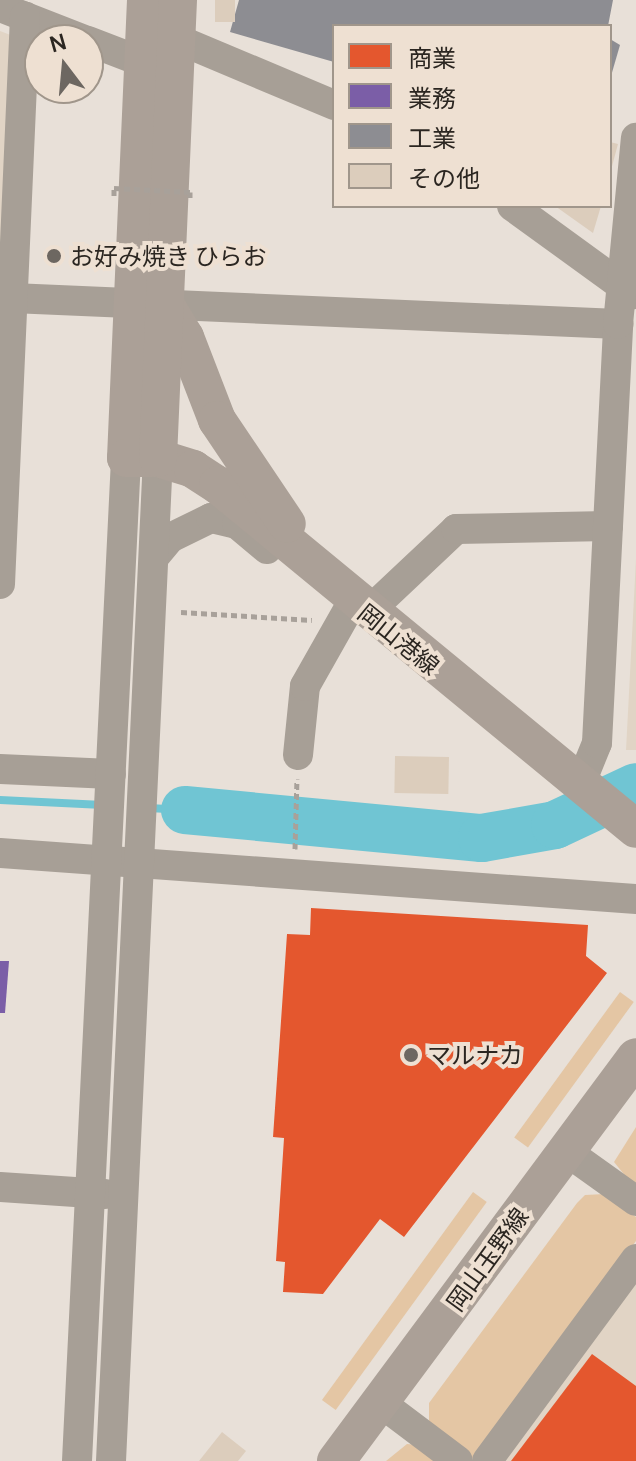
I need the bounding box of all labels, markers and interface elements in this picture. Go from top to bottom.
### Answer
north arrow [24,24,104,104]
legend [332,24,612,208]
text: N [46,26,70,59]
text: 商業 [408,41,456,74]
text: 業務 [408,81,456,114]
text: 工業 [408,121,456,154]
text: その他 [408,161,480,194]
place label: お好み焼き ひらお [70,242,267,270]
marker: お好み焼き ひらお [45,247,63,265]
street label: 岡山港線 [353,598,445,680]
place label: マルナカ [427,1041,523,1069]
marker: マルナカ [402,1046,420,1064]
street label: 岡山玉野線 [440,1202,534,1316]

